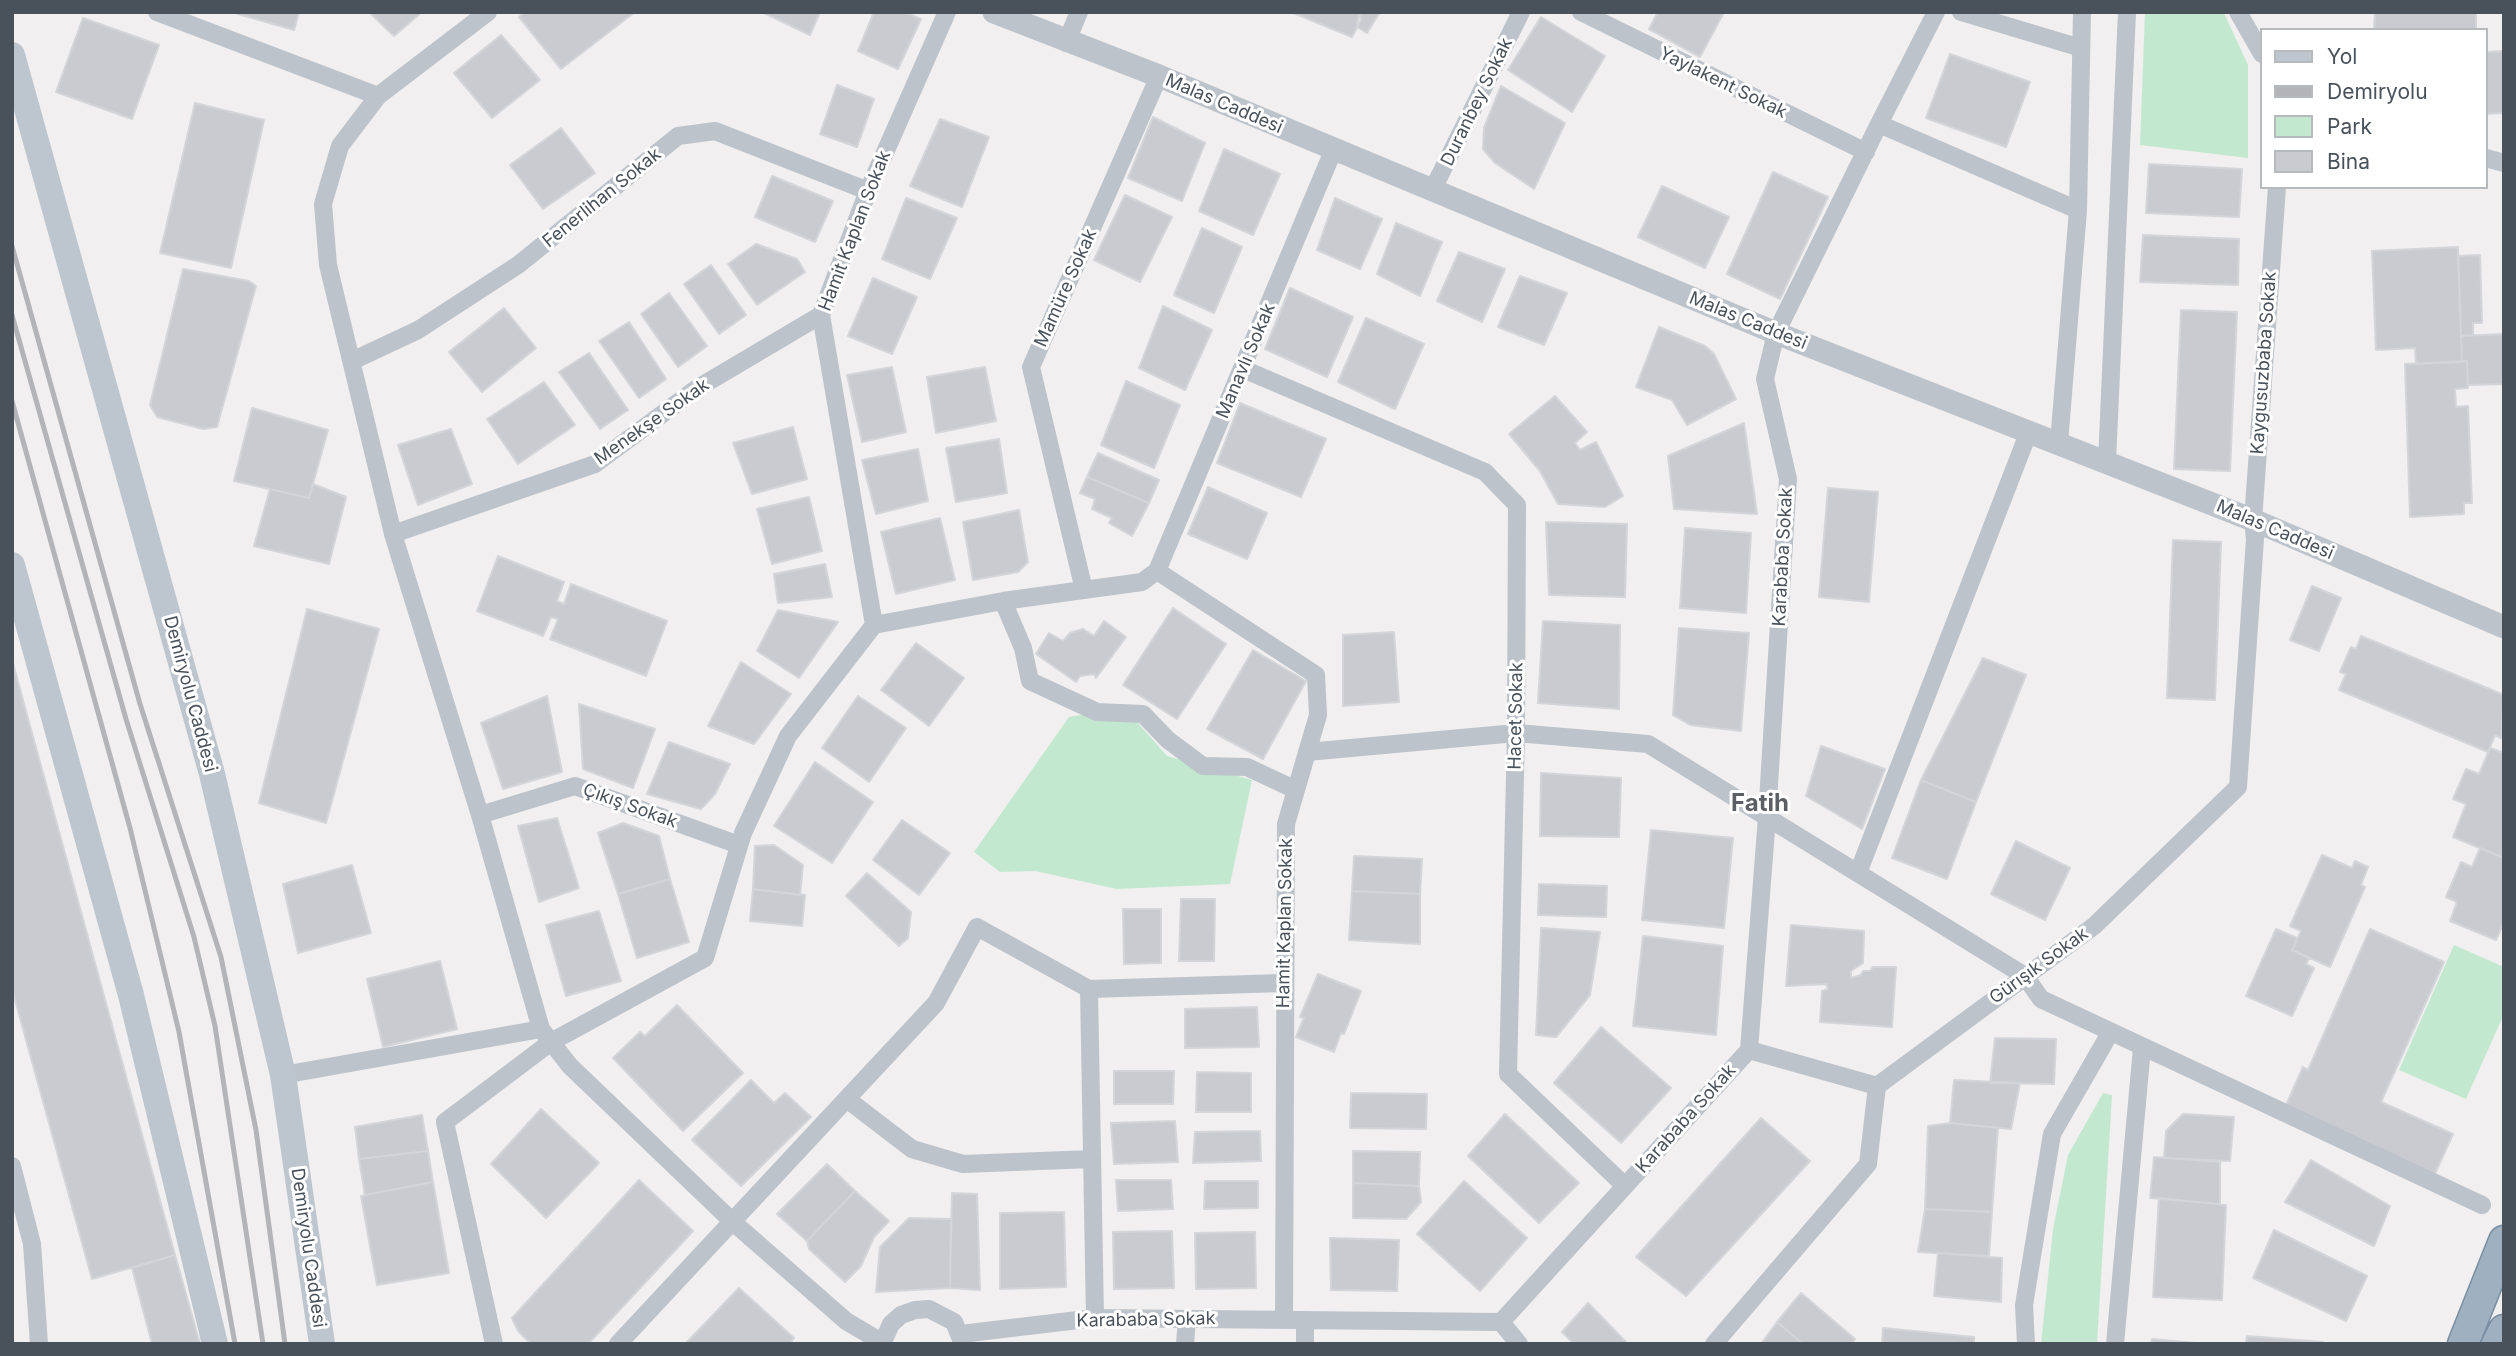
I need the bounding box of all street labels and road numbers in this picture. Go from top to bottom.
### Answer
street label: Duranbey Sokak [1437,34,1517,170]
street label: Yaylakent Sokak [1656,43,1790,123]
street label: Malas Caddesi [1162,70,1286,138]
street label: Fenerlihan Sokak [538,144,666,252]
street label: Hamit Kaplan Sokak [814,148,896,314]
street label: Mamüre Sokak [1030,226,1102,350]
street label: Kaygusuzbaba Sokak [2247,271,2281,455]
street label: Malas Caddesi [1686,288,1810,354]
street label: Manavlı Sokak [1212,300,1280,422]
street label: Menekşe Sokak [591,374,713,470]
street label: Karababa Sokak [1769,487,1797,627]
street label: Malas Caddesi [2213,496,2337,564]
street label: Demiryolu Caddesi [159,613,221,775]
street label: Hacet Sokak [1504,662,1528,770]
street label: Çıkış Sokak [580,779,680,833]
street label: Hamit Kaplan Sokak [1273,838,1297,1008]
street label: Gürışık Sokak [1986,923,2092,1009]
street label: Karababa Sokak [1631,1060,1741,1178]
street label: Demiryolu Caddesi [286,1167,330,1329]
street label: Karababa Sokak [1076,1308,1216,1332]

